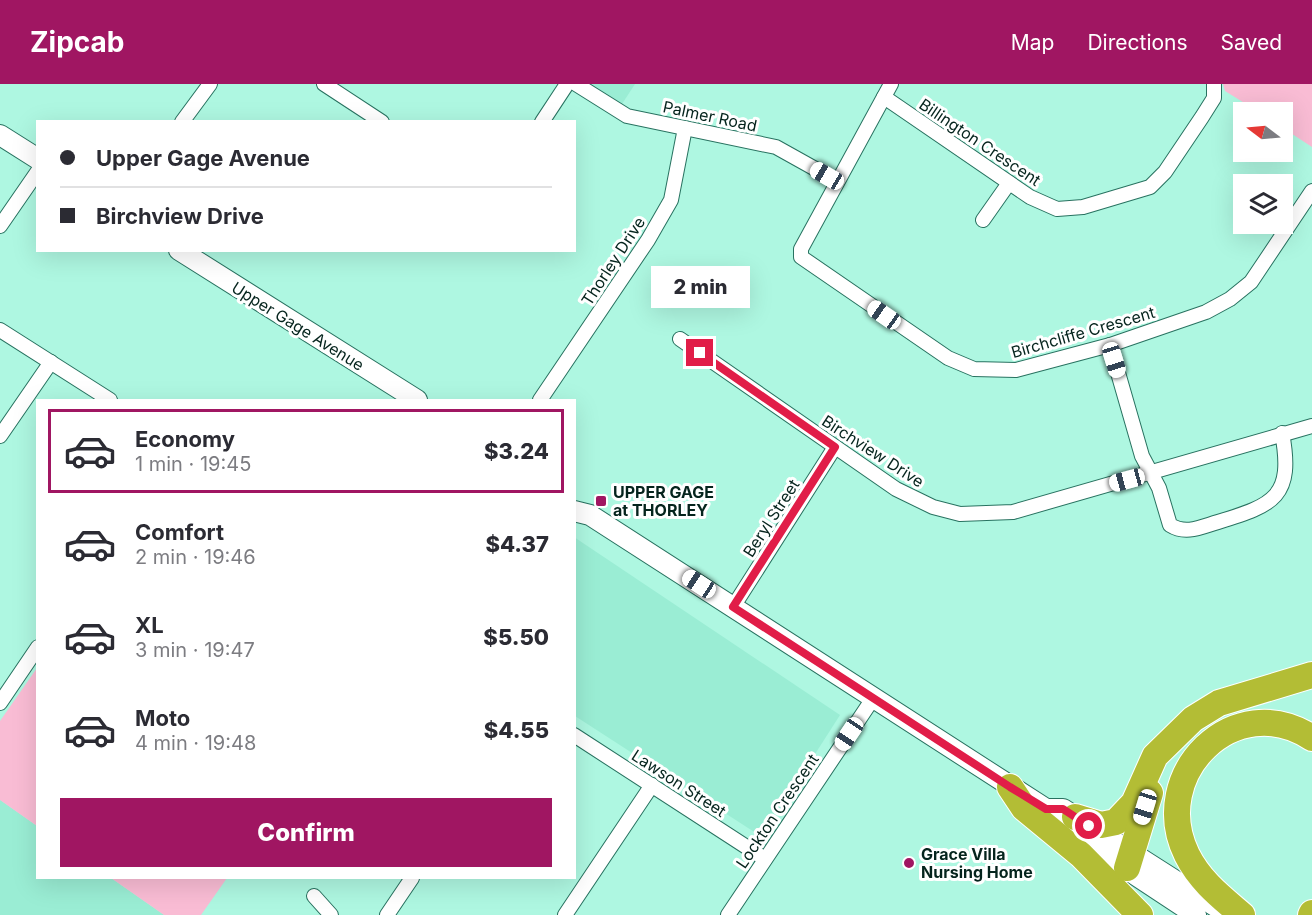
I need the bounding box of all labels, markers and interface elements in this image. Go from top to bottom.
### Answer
text: Zipcab [30,25,125,59]
text: Map [1011,30,1054,55]
text: Directions [1087,30,1188,55]
text: Saved [1221,30,1282,55]
street label: Billington Crescent [915,94,1045,190]
street label: Palmer Road [661,96,759,136]
north arrow [1233,102,1293,162]
map controls [1233,102,1293,234]
text: Upper Gage Avenue [96,145,310,171]
car [807,159,847,193]
button: layers [1233,174,1293,234]
text: Birchview Drive [96,203,264,229]
street label: Thorley Drive [577,213,649,309]
callout: 2 min [650,266,750,308]
text: 2 min [673,275,728,299]
street label: Upper Gage Avenue [228,277,368,375]
car [864,297,904,333]
street label: Birchcliffe Crescent [1009,302,1157,362]
route end [686,339,713,366]
car [1100,340,1128,380]
street label: Birchview Drive [818,411,928,491]
icon: car [63,424,117,478]
text: Economy [135,426,235,452]
text: $3.24 [484,438,549,464]
text: 1 min · 19:45 [135,452,251,476]
car [1107,467,1147,493]
street label: Beryl Street [738,475,804,561]
place label: UPPER GAGE at THORLEY [613,482,714,520]
marker: UPPER GAGE at THORLEY [594,494,608,508]
icon: car [63,517,117,571]
text: Comfort [135,519,224,545]
text: $4.37 [485,531,549,557]
text: 2 min · 19:46 [135,545,256,569]
car [679,567,719,601]
icon: car [63,610,117,664]
text: XL [135,612,164,638]
text: $5.50 [483,624,549,650]
text: 3 min · 19:47 [135,638,255,662]
icon: car [63,703,117,757]
text: Moto [135,705,190,731]
car [831,714,867,754]
text: $4.55 [484,717,549,743]
text: 4 min · 19:48 [135,731,256,755]
street label: Lawson Street [628,745,730,821]
street label: Lockton Crescent [731,750,823,872]
car [1131,787,1159,827]
button: Confirm [60,798,552,867]
route start [1075,812,1102,839]
place label: Grace Villa Nursing Home [921,844,1033,882]
marker: Grace Villa Nursing Home [902,856,916,870]

